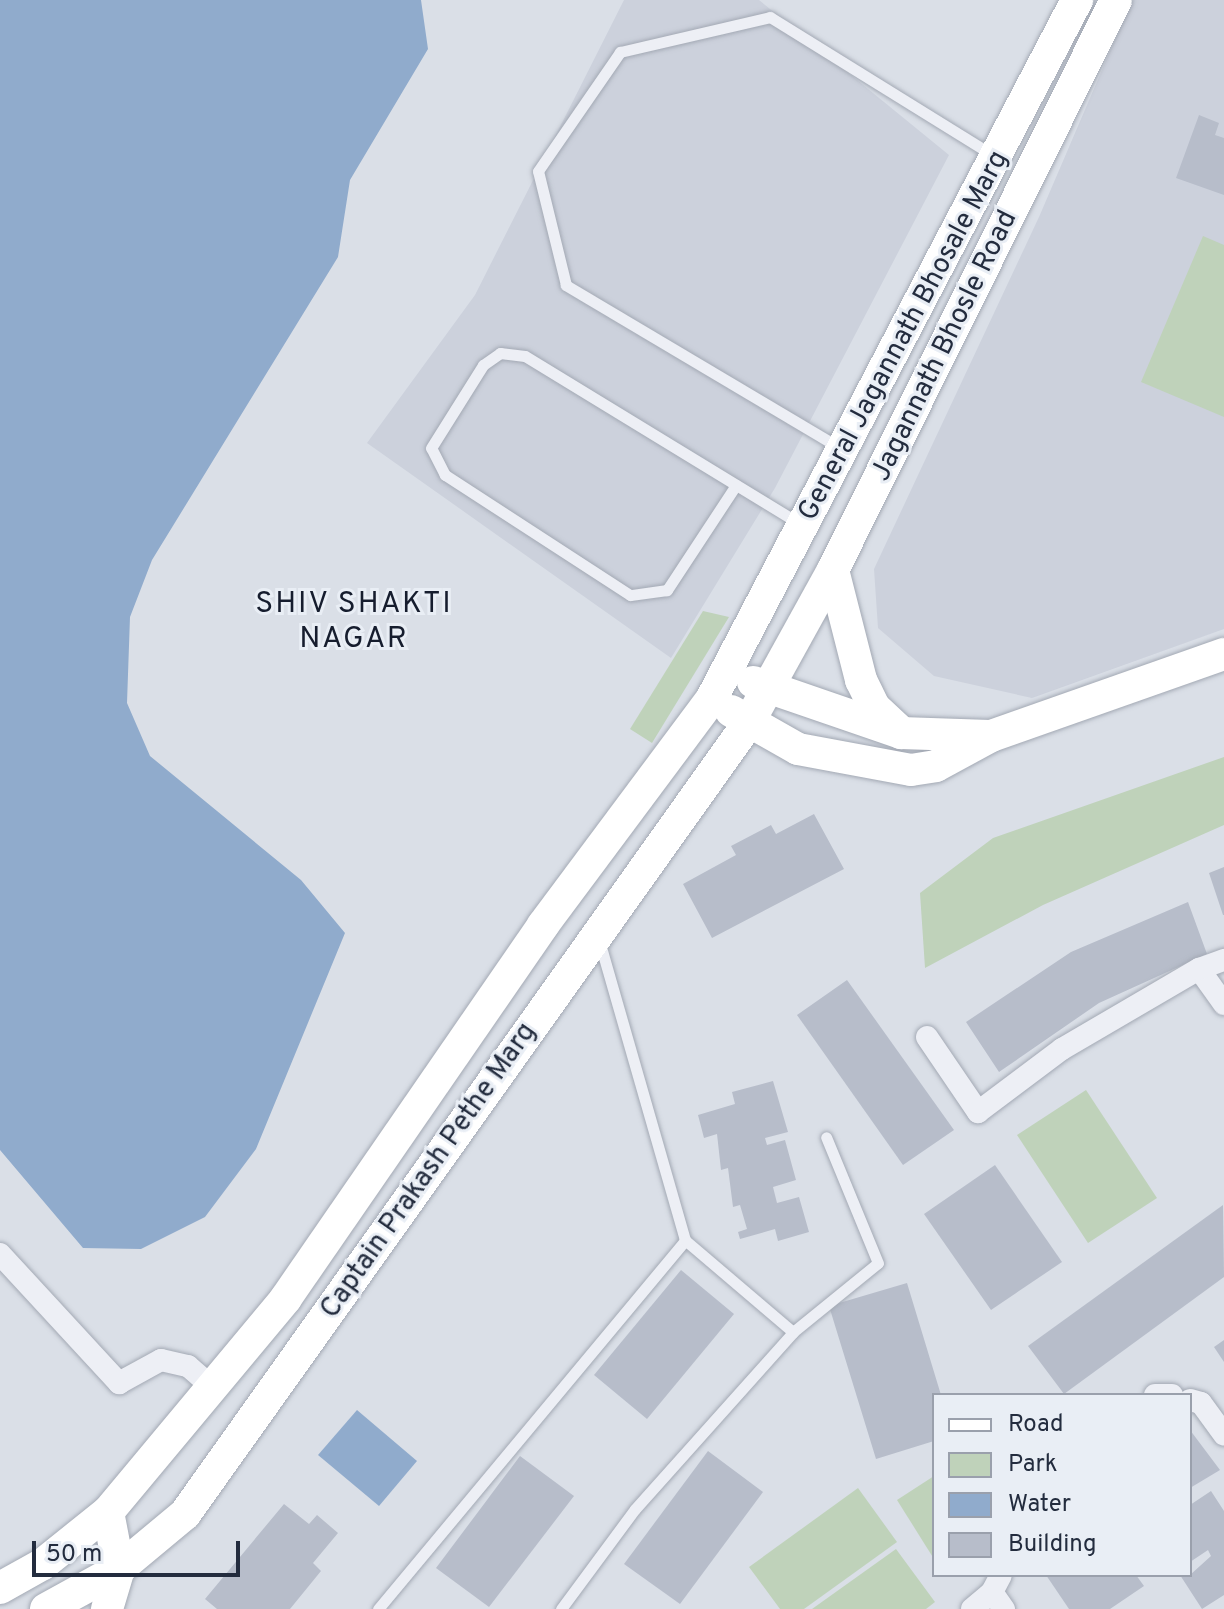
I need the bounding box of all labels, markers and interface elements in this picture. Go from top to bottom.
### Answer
street label: General Jagannath Bhosale Marg [792,145,1016,527]
street label: Jagannath Bhosle Road [865,205,1025,487]
district label: SHIV SHAKTI NAGAR [255,587,453,658]
street label: Captain Prakash Pethe Marg [314,1017,544,1325]
legend [932,1393,1192,1577]
text: Road [1008,1410,1064,1440]
text: Park [1008,1450,1058,1480]
text: Water [1008,1490,1071,1520]
scale bar [36,1525,244,1575]
text: Building [1008,1530,1097,1560]
text: 50 m [46,1540,102,1570]

